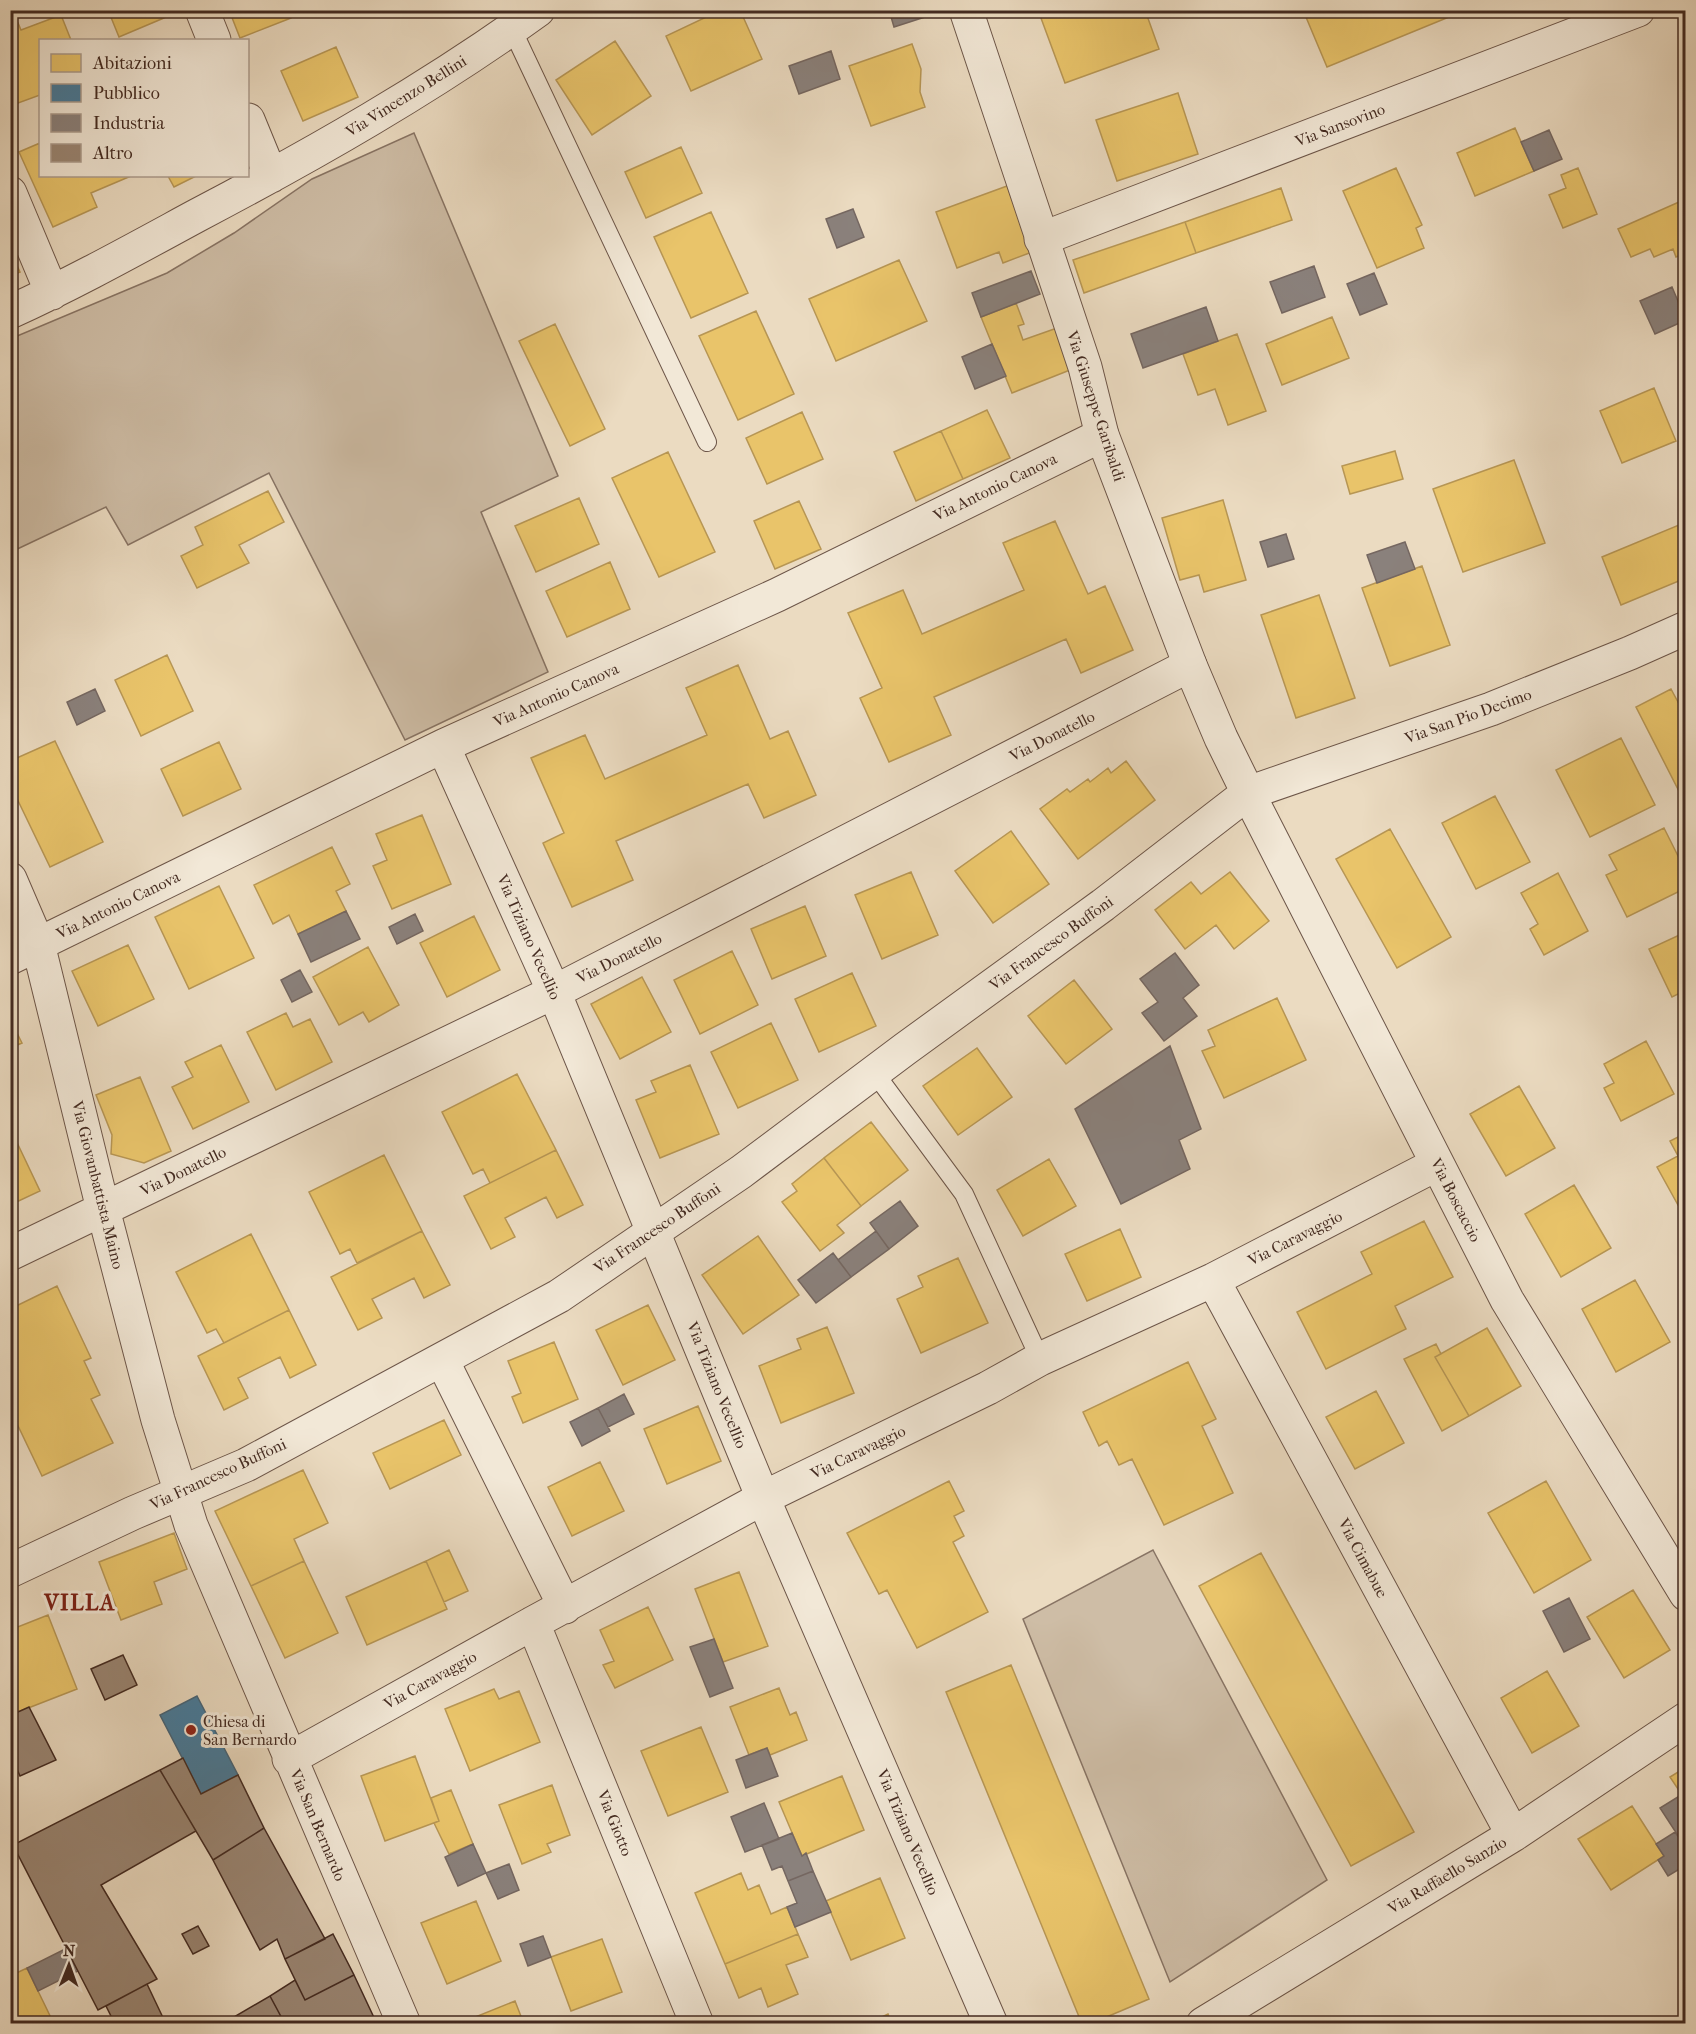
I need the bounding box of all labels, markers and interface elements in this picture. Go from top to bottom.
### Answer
legend [39,39,249,177]
street label: Via Vincenzo Bellini [341,51,470,141]
text: Abitazioni [92,53,173,74]
text: Pubblico [93,83,160,104]
street label: Via Sansovino [1291,99,1388,151]
text: Industria [93,113,165,134]
text: Altro [92,143,133,164]
street label: Via Giuseppe Garibaldi [1062,327,1129,484]
street label: Via Antonio Canova [929,449,1060,526]
street label: Via Antonio Canova [490,659,622,732]
street label: Via San Pio Decimo [1401,684,1534,748]
street label: Via Donatello [1005,706,1098,766]
street label: Via Antonio Canova [52,867,183,944]
street label: Via Tiziano Vecellio [492,871,565,1003]
street label: Via Francesco Buffoni [985,892,1117,995]
street label: Via Donatello [572,928,665,988]
street label: Via Giovanbattista Maino [68,1098,128,1271]
street label: Via Donatello [136,1142,229,1200]
street label: Via Boscaccio [1426,1154,1485,1245]
street label: Via Francesco Buffoni [589,1179,724,1278]
street label: Via Caravaggio [1244,1206,1345,1270]
street label: Via Tiziano Vecellio [683,1318,751,1451]
street label: Via Caravaggio [807,1421,909,1484]
street label: Via Francesco Buffoni [146,1434,289,1514]
street label: Via Cimabue [1334,1514,1392,1601]
district label: VILLA [43,1590,116,1616]
street label: Via Caravaggio [379,1647,480,1714]
place label: Chiesa di San Bernardo [203,1712,297,1749]
marker: Chiesa di San Bernardo [184,1723,198,1737]
street label: Via San Bernardo [286,1765,350,1884]
street label: Via Tiziano Vecellio [872,1765,943,1898]
street label: Via Giotto [593,1786,637,1859]
street label: Via Raffaello Sanzio [1383,1832,1510,1918]
north arrow [39,1935,99,1995]
text: N [63,1941,76,1960]

